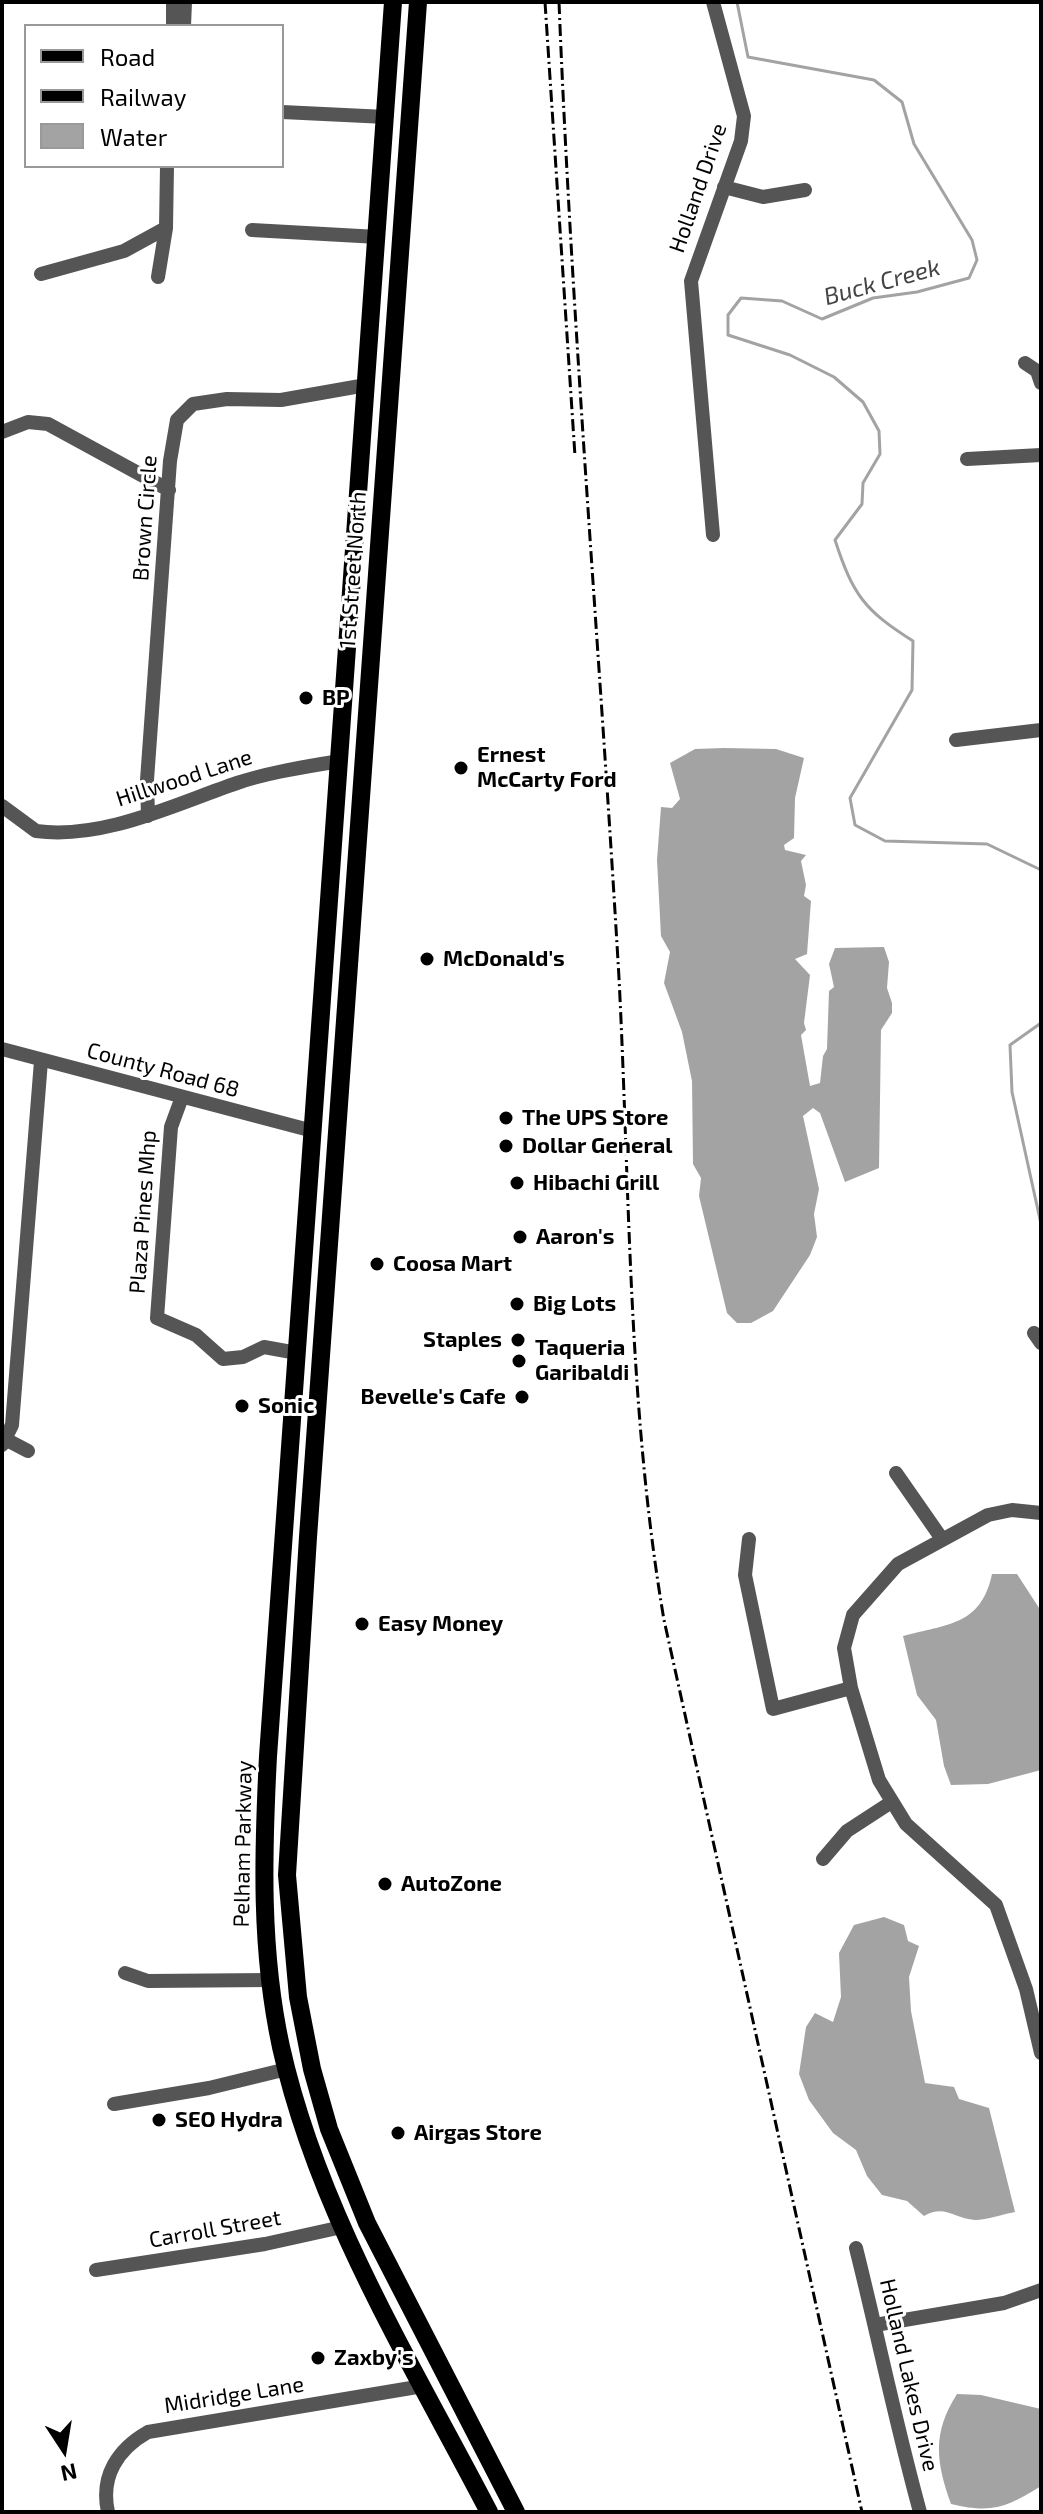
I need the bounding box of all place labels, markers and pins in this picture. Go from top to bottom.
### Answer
place label: BP [322,685,350,711]
marker: BP [297,689,315,707]
place label: Ernest McCarty Ford [477,742,617,794]
marker: Ernest McCarty Ford [452,759,470,777]
place label: McDonald's [443,946,565,972]
marker: McDonald's [418,950,436,968]
place label: The UPS Store [522,1105,668,1131]
marker: The UPS Store [497,1109,515,1127]
place label: Dollar General [522,1133,673,1159]
marker: Dollar General [497,1137,515,1155]
place label: Hibachi Grill [533,1170,659,1196]
marker: Hibachi Grill [508,1174,526,1192]
place label: Aaron's [536,1224,614,1250]
marker: Aaron's [511,1228,529,1246]
place label: Coosa Mart [393,1251,512,1277]
marker: Coosa Mart [368,1255,386,1273]
place label: Big Lots [533,1291,616,1317]
marker: Big Lots [508,1295,526,1313]
place label: Staples [423,1327,502,1353]
marker: Staples [509,1331,527,1349]
place label: Taqueria Garibaldi [535,1335,629,1386]
marker: Taqueria Garibaldi [510,1352,528,1370]
place label: Bevelle's Cafe [361,1384,506,1410]
marker: Bevelle's Cafe [513,1388,531,1406]
place label: Sonic [258,1393,314,1419]
marker: Sonic [233,1397,251,1415]
place label: Easy Money [378,1611,503,1637]
marker: Easy Money [353,1615,371,1633]
place label: AutoZone [401,1871,502,1897]
marker: AutoZone [376,1875,394,1893]
place label: SEO Hydra [175,2107,283,2133]
marker: SEO Hydra [150,2111,168,2129]
place label: Airgas Store [414,2120,542,2146]
marker: Airgas Store [389,2124,407,2142]
place label: Zaxby's [334,2345,414,2371]
marker: Zaxby's [309,2349,327,2367]

